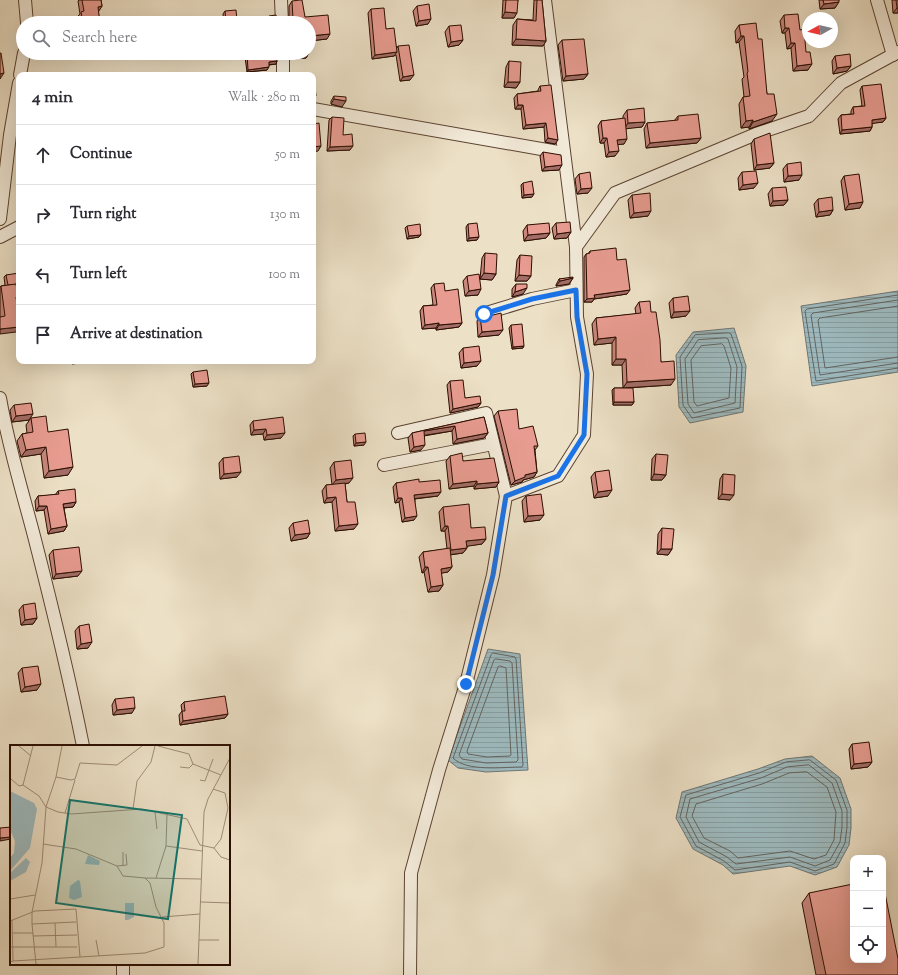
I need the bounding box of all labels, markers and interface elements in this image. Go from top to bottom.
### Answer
north arrow [802,12,838,48]
search box [16,16,316,60]
icon: search [30,27,52,49]
text: Search here [62,28,137,49]
text: 4 min [32,86,73,110]
text: Walk · 280 m [228,89,300,107]
icon: ahead [32,144,54,166]
text: Continue [70,144,132,165]
text: 50 m [275,146,300,164]
icon: right [32,204,54,226]
text: Turn right [70,204,136,225]
text: 130 m [270,206,300,224]
icon: left [32,264,54,286]
text: Turn left [70,264,127,285]
text: 100 m [268,266,300,284]
route start [475,305,493,323]
icon: arrive [32,324,54,346]
text: Arrive at destination [70,324,203,345]
route end [457,675,475,693]
inset map [10,745,230,965]
map controls [850,855,886,963]
button: + [850,855,886,891]
button: − [850,891,886,927]
button: locate [850,927,886,963]

